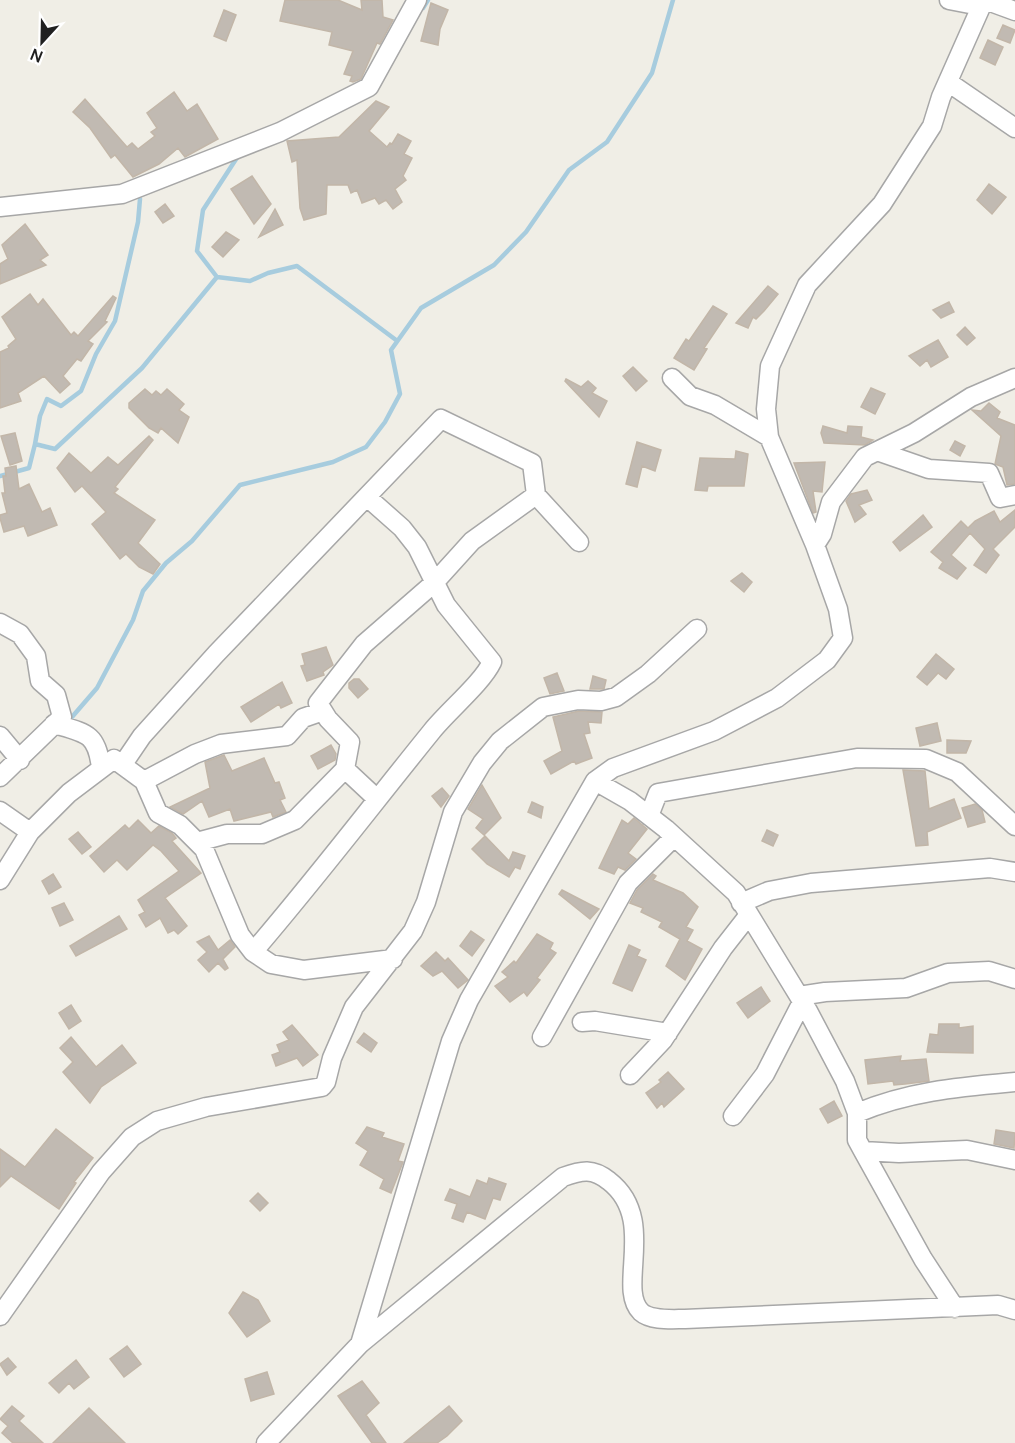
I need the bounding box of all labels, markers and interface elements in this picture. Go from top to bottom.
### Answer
north arrow [12,12,72,72]
text: N [27,44,46,68]

